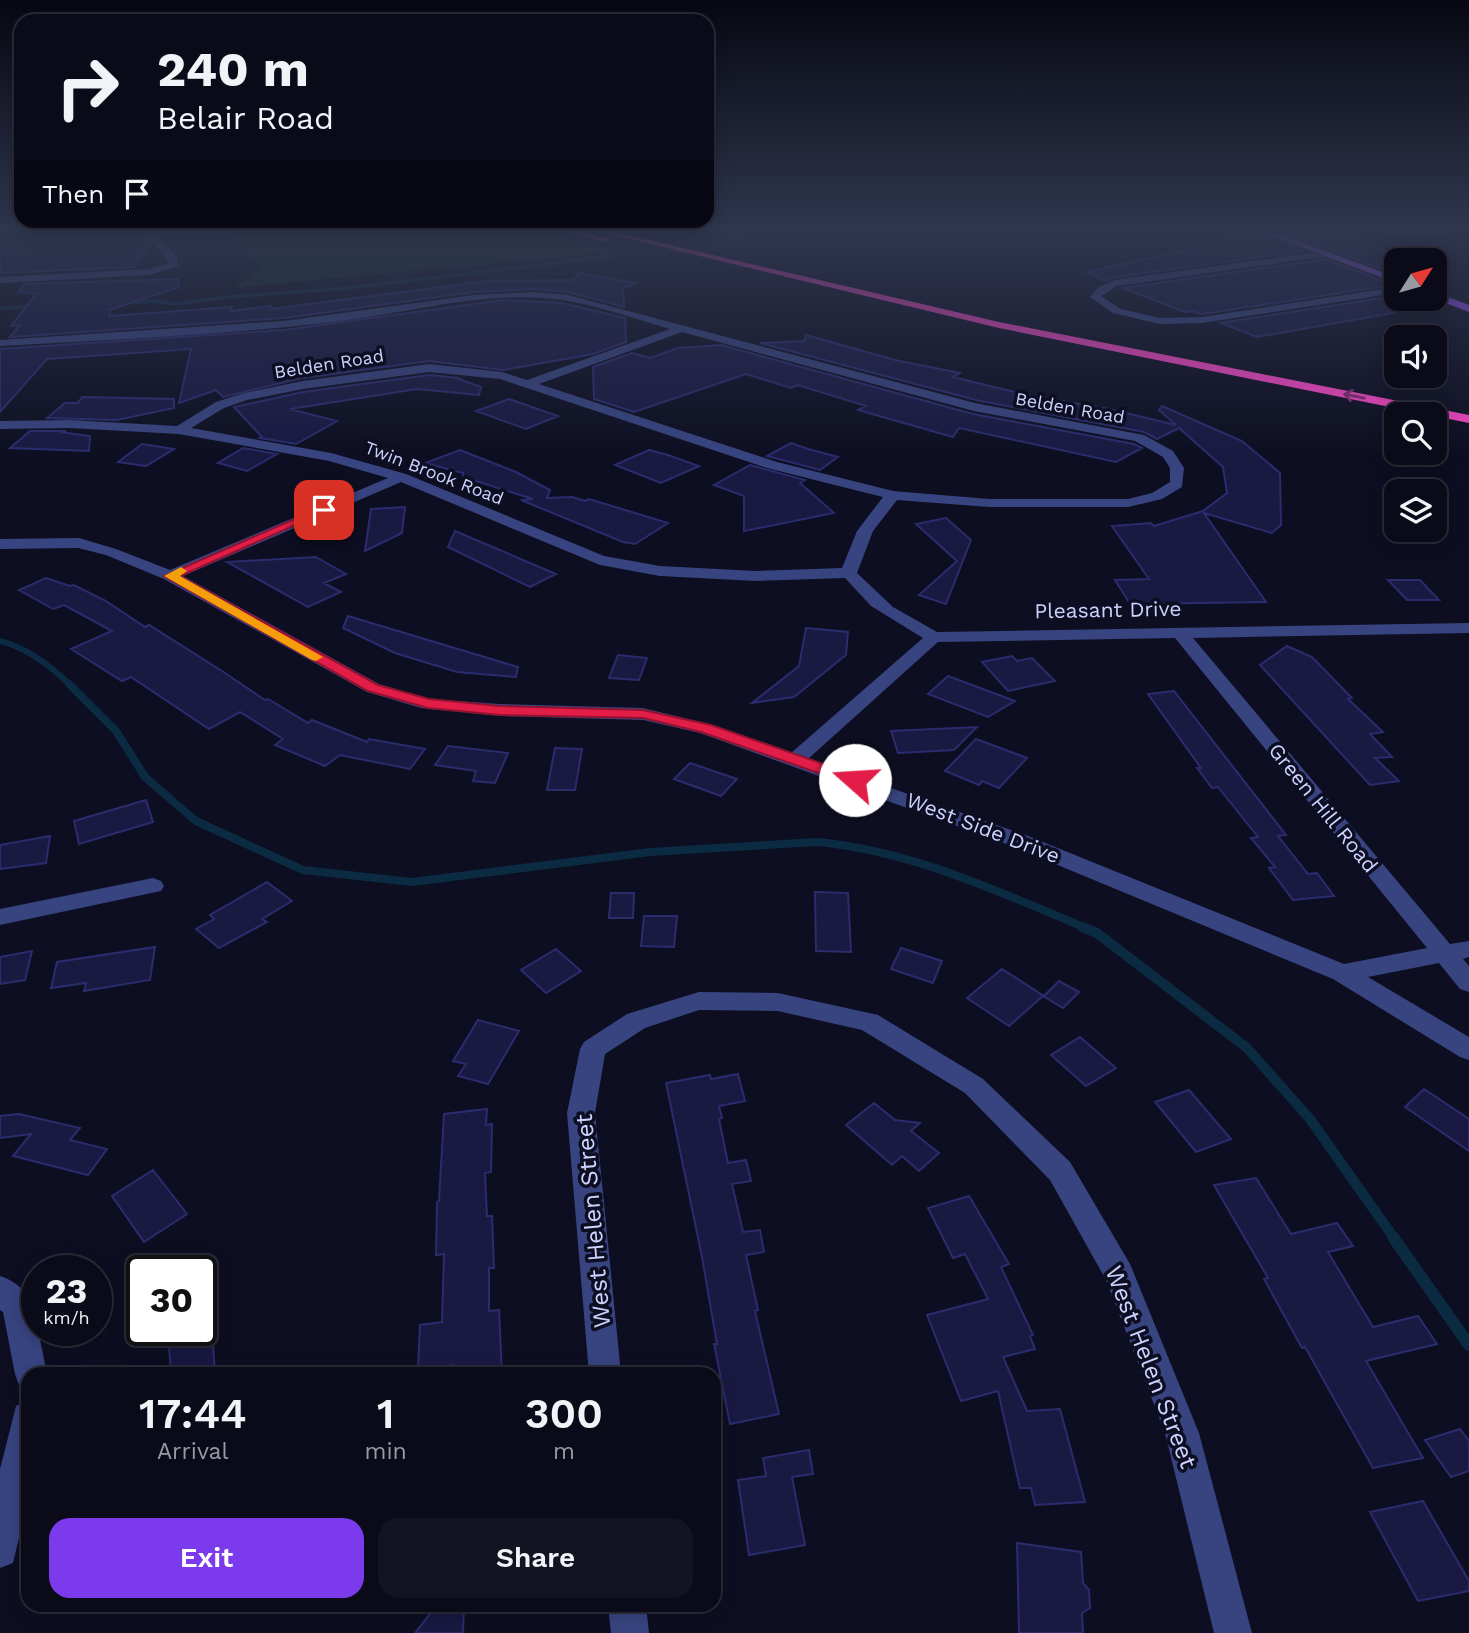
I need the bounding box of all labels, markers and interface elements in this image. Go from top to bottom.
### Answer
text: 240 m [157,40,309,98]
icon: right [42,42,133,133]
text: Belair Road [157,99,334,137]
icon: arrive [118,175,156,213]
text: Then [42,179,104,209]
north arrow [1384,248,1447,312]
map controls [1384,248,1447,542]
button: sound [1384,325,1447,388]
street label: Belden Road [273,344,385,383]
street label: Belden Road [1014,388,1126,427]
one-way arrow [1343,389,1366,403]
button: search [1384,402,1447,465]
street label: Twin Brook Road [362,436,507,509]
button: layers [1384,479,1447,542]
pin [294,480,354,540]
icon: arrive [305,491,343,529]
street label: Pleasant Drive [1034,596,1182,623]
street label: Green Hill Road [1264,738,1383,877]
position arrow [818,743,892,817]
street label: West Side Drive [903,787,1063,868]
street label: West Helen Street [570,1113,616,1329]
speed limit sign: 30 [126,1255,217,1346]
street label: West Helen Street [1099,1262,1203,1472]
text: 23 [46,1270,87,1312]
text: km/h [43,1307,90,1328]
text: 17:44 [139,1389,247,1438]
text: 1 [377,1389,394,1438]
text: 300 [525,1389,603,1438]
text: Arrival [157,1438,229,1465]
text: min [365,1438,407,1465]
text: m [553,1438,575,1465]
button: Exit [49,1518,364,1598]
button: Share [378,1518,693,1598]

